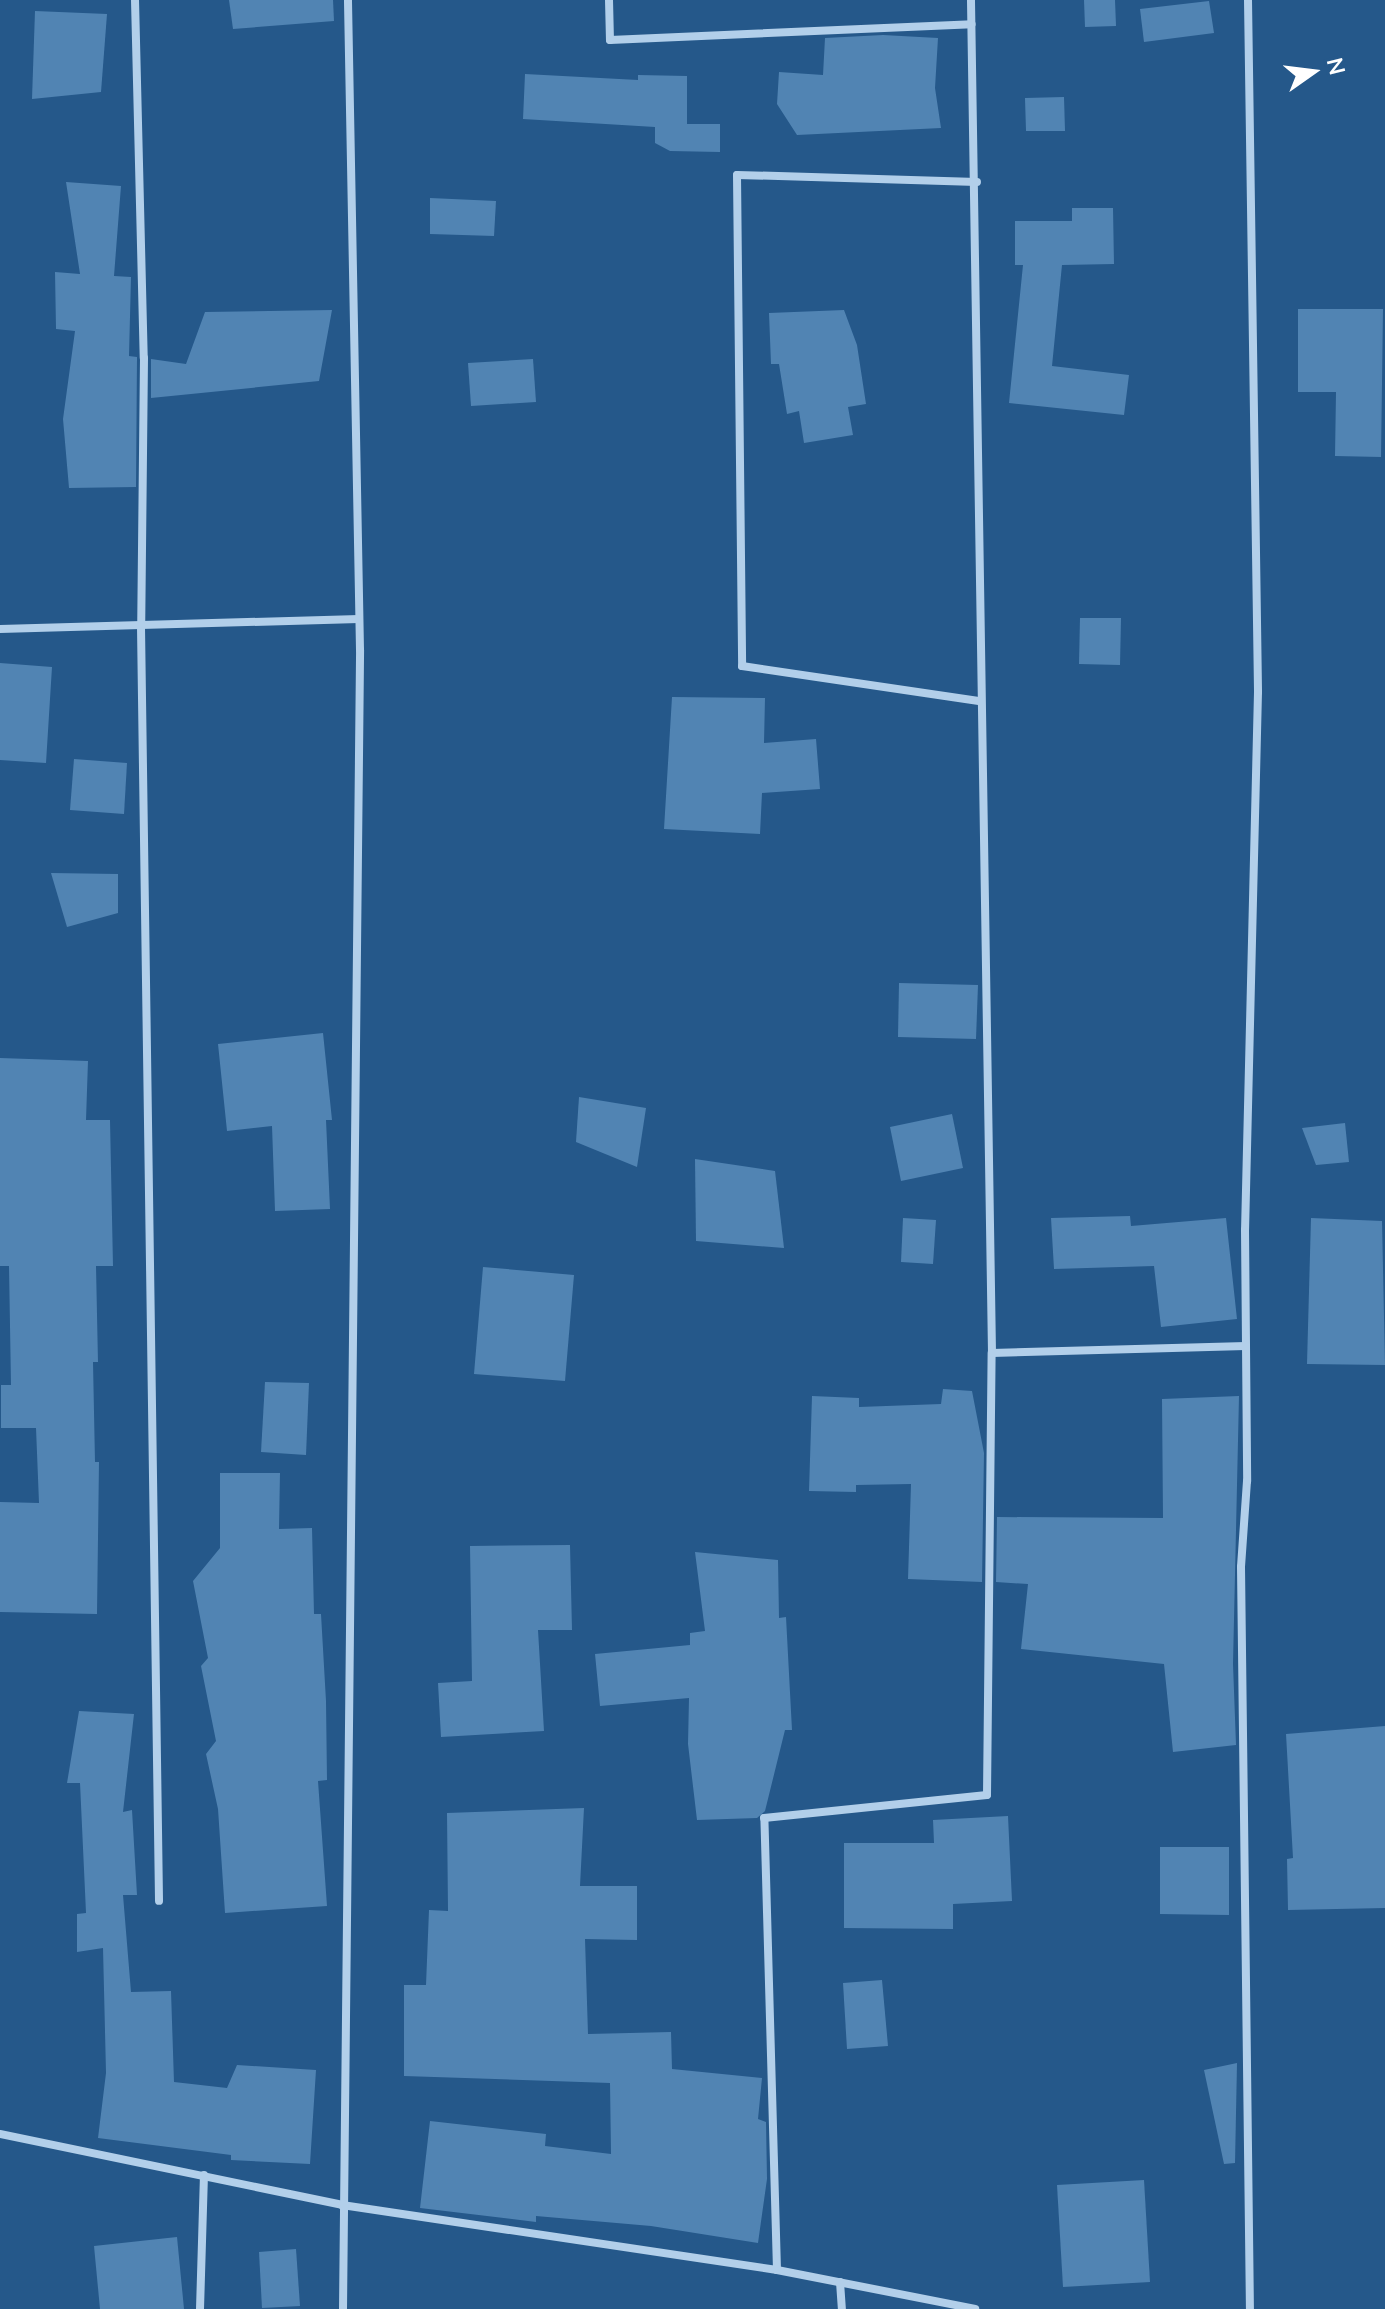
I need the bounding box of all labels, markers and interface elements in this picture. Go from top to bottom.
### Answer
north arrow [1273,32,1353,112]
text: N [1321,55,1352,78]

